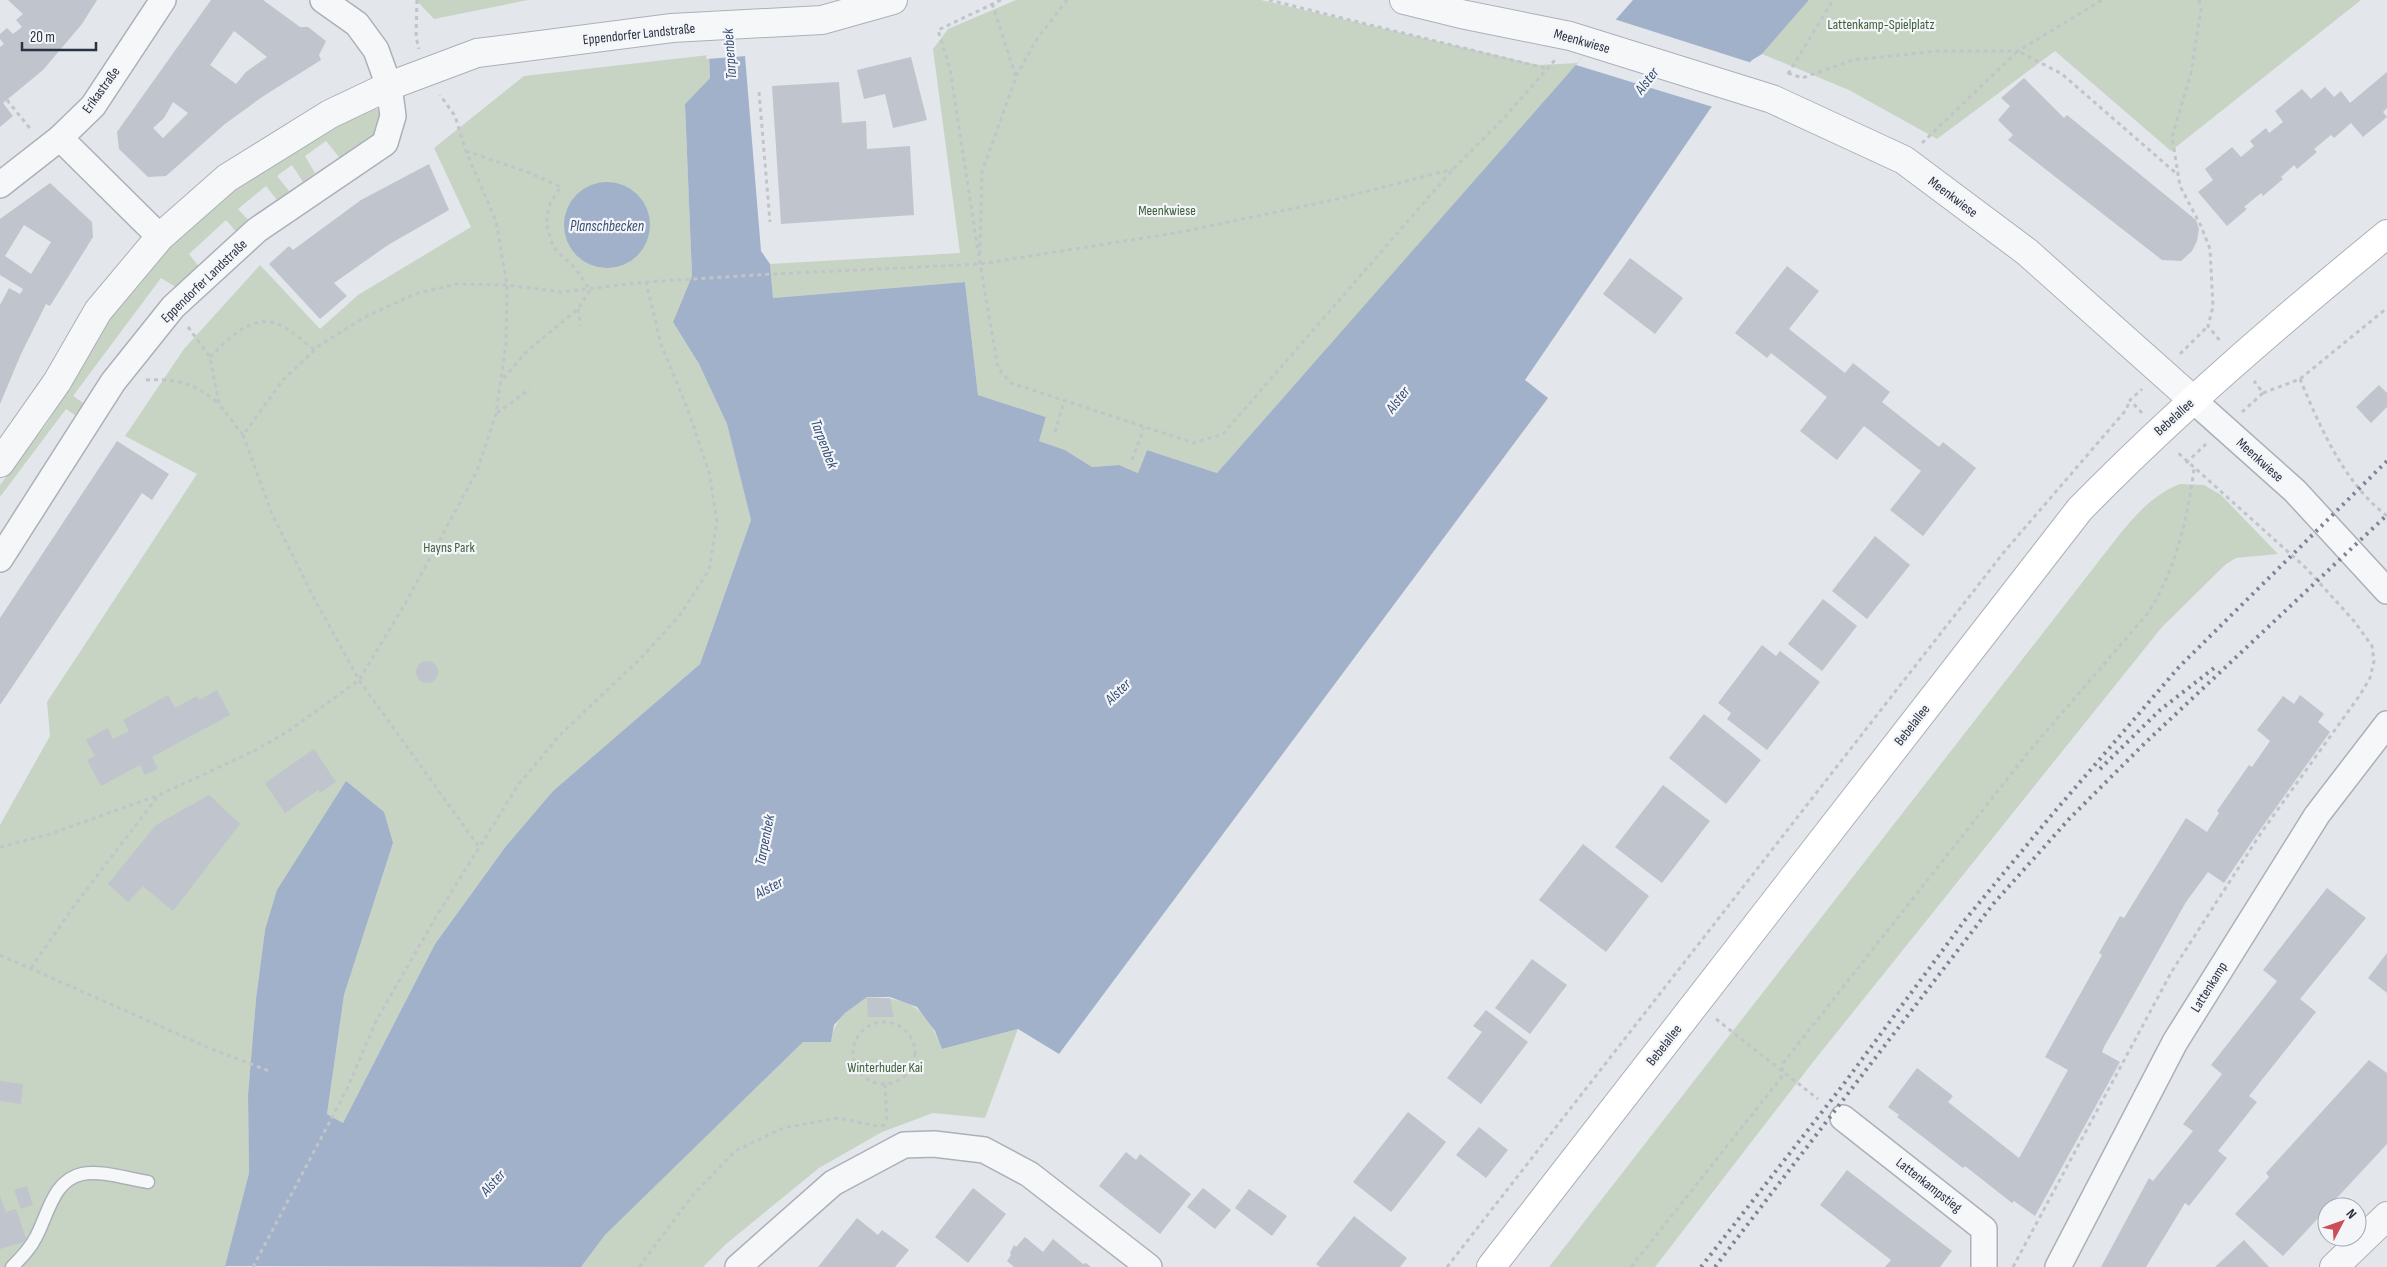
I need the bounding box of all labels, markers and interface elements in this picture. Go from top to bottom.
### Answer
park label: Lattenkamp-Spielplatz [1828,16,1934,33]
scale bar [22,20,96,52]
street label: Eppendorfer Landstraße [582,20,696,48]
street label: Meenkwiese [1552,25,1612,57]
text: 20 m [30,28,55,47]
water label: Tarpenbek [719,28,741,80]
water label: Alster [1630,63,1664,99]
street label: Erikastraße [79,64,123,116]
street label: Meenkwiese [1925,173,1981,221]
park label: Meenkwiese [1138,202,1196,219]
water label: Planschbecken [570,217,644,236]
street label: Eppendorfer Landstraße [158,236,250,326]
water label: Alster [1381,382,1415,418]
street label: Bebelallee [2151,395,2197,439]
water label: Tarpenbek [806,417,842,472]
street label: Meenkwiese [2233,434,2287,486]
park label: Hayns Park [423,539,475,556]
water label: Alster [1100,675,1136,710]
street label: Bebelallee [1891,701,1933,749]
water label: Tarpenbek [751,813,779,867]
water label: Alster [751,872,787,904]
street label: Lattenkamp [2187,959,2231,1015]
street label: Bebelallee [1643,1021,1685,1069]
park label: Winterhuder Kai [847,1059,923,1076]
street label: Lattenkampstieg [1893,1154,1966,1216]
water label: Alster [476,1165,510,1201]
north arrow [2317,1197,2367,1247]
text: N [2343,1205,2360,1222]

